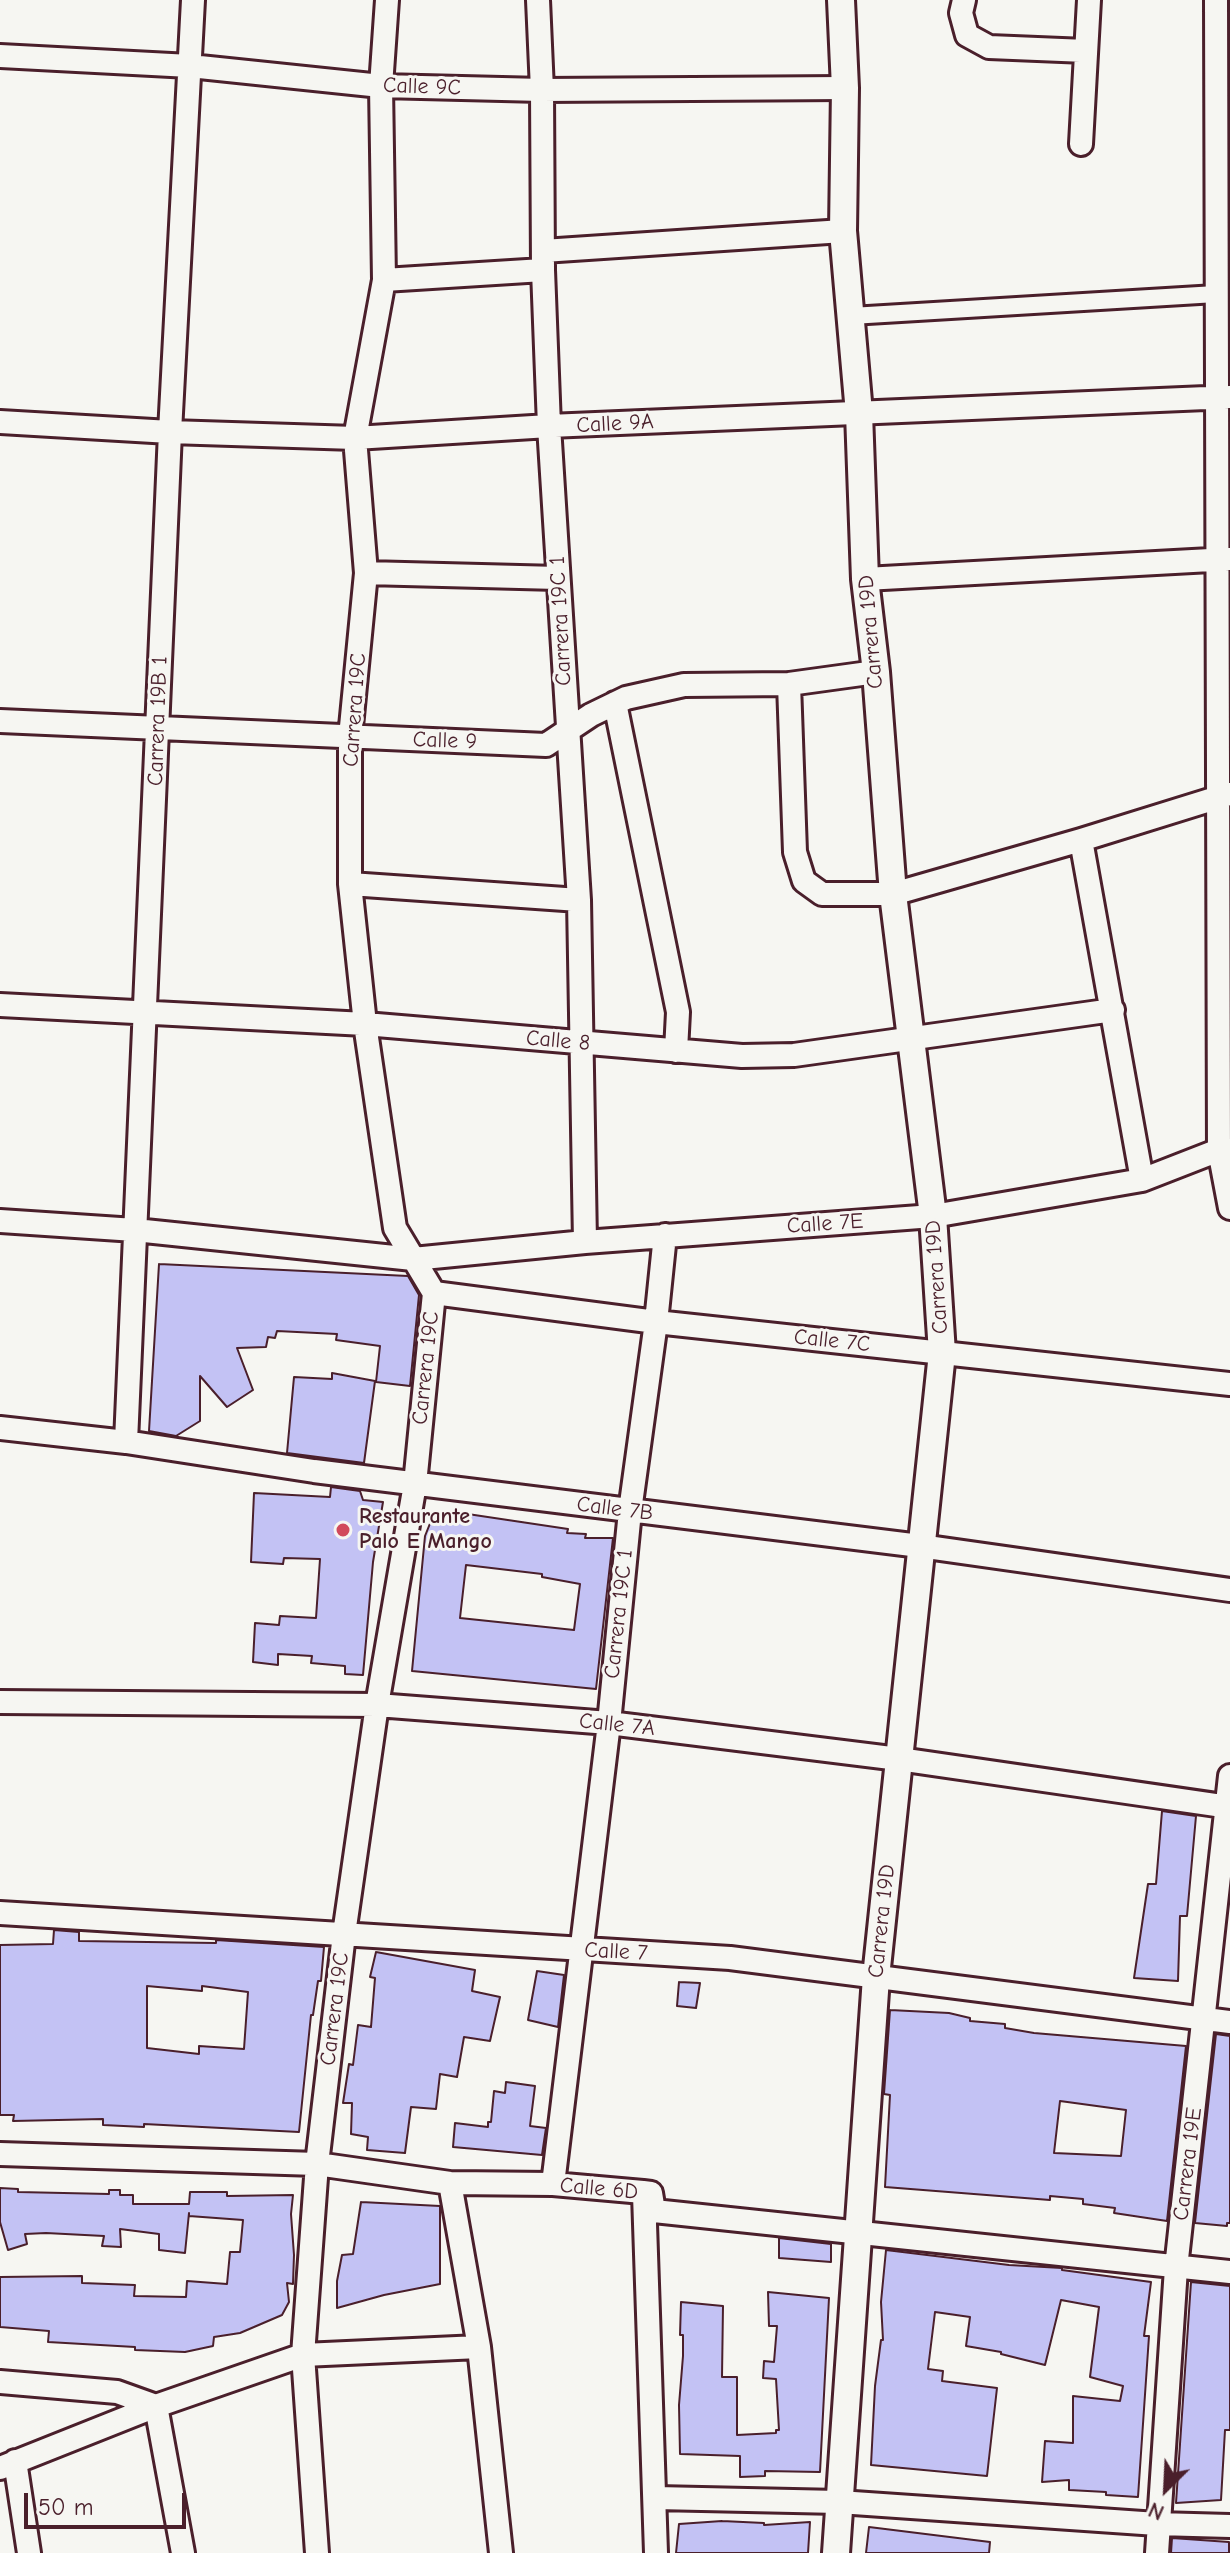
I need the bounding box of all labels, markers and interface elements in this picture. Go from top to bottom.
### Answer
street label: Calle 9C [383,72,461,102]
street label: Calle 9A [576,409,654,439]
street label: Carrera 19C 1 [544,555,578,687]
street label: Carrera 19D [853,574,889,690]
street label: Carrera 19C [338,652,372,768]
street label: Carrera 19B 1 [143,656,173,786]
street label: Calle 9 [412,727,478,755]
street label: Calle 8 [525,1025,591,1057]
street label: Calle 7E [786,1208,864,1240]
street label: Carrera 19D [920,1219,954,1335]
street label: Carrera 19C [407,1310,445,1426]
street label: Calle 7C [792,1324,872,1358]
street label: Calle 7B [575,1491,655,1527]
place label: Restaurante Palo E Mango [359,1504,492,1556]
marker: Restaurante Palo E Mango [334,1521,352,1539]
street label: Carrera 19C 1 [599,1548,639,1680]
street label: Calle 7A [578,1708,656,1742]
street label: Carrera 19D [863,1863,901,1979]
street label: Calle 7 [584,1937,648,1967]
street label: Carrera 19C [315,1951,355,2067]
street label: Carrera 19E [1168,2106,1208,2222]
street label: Calle 6D [559,2172,639,2206]
north arrow [1126,2449,1206,2529]
scale bar [28,2477,190,2527]
text: 50 m [38,2493,94,2521]
text: N [1144,2496,1168,2526]

